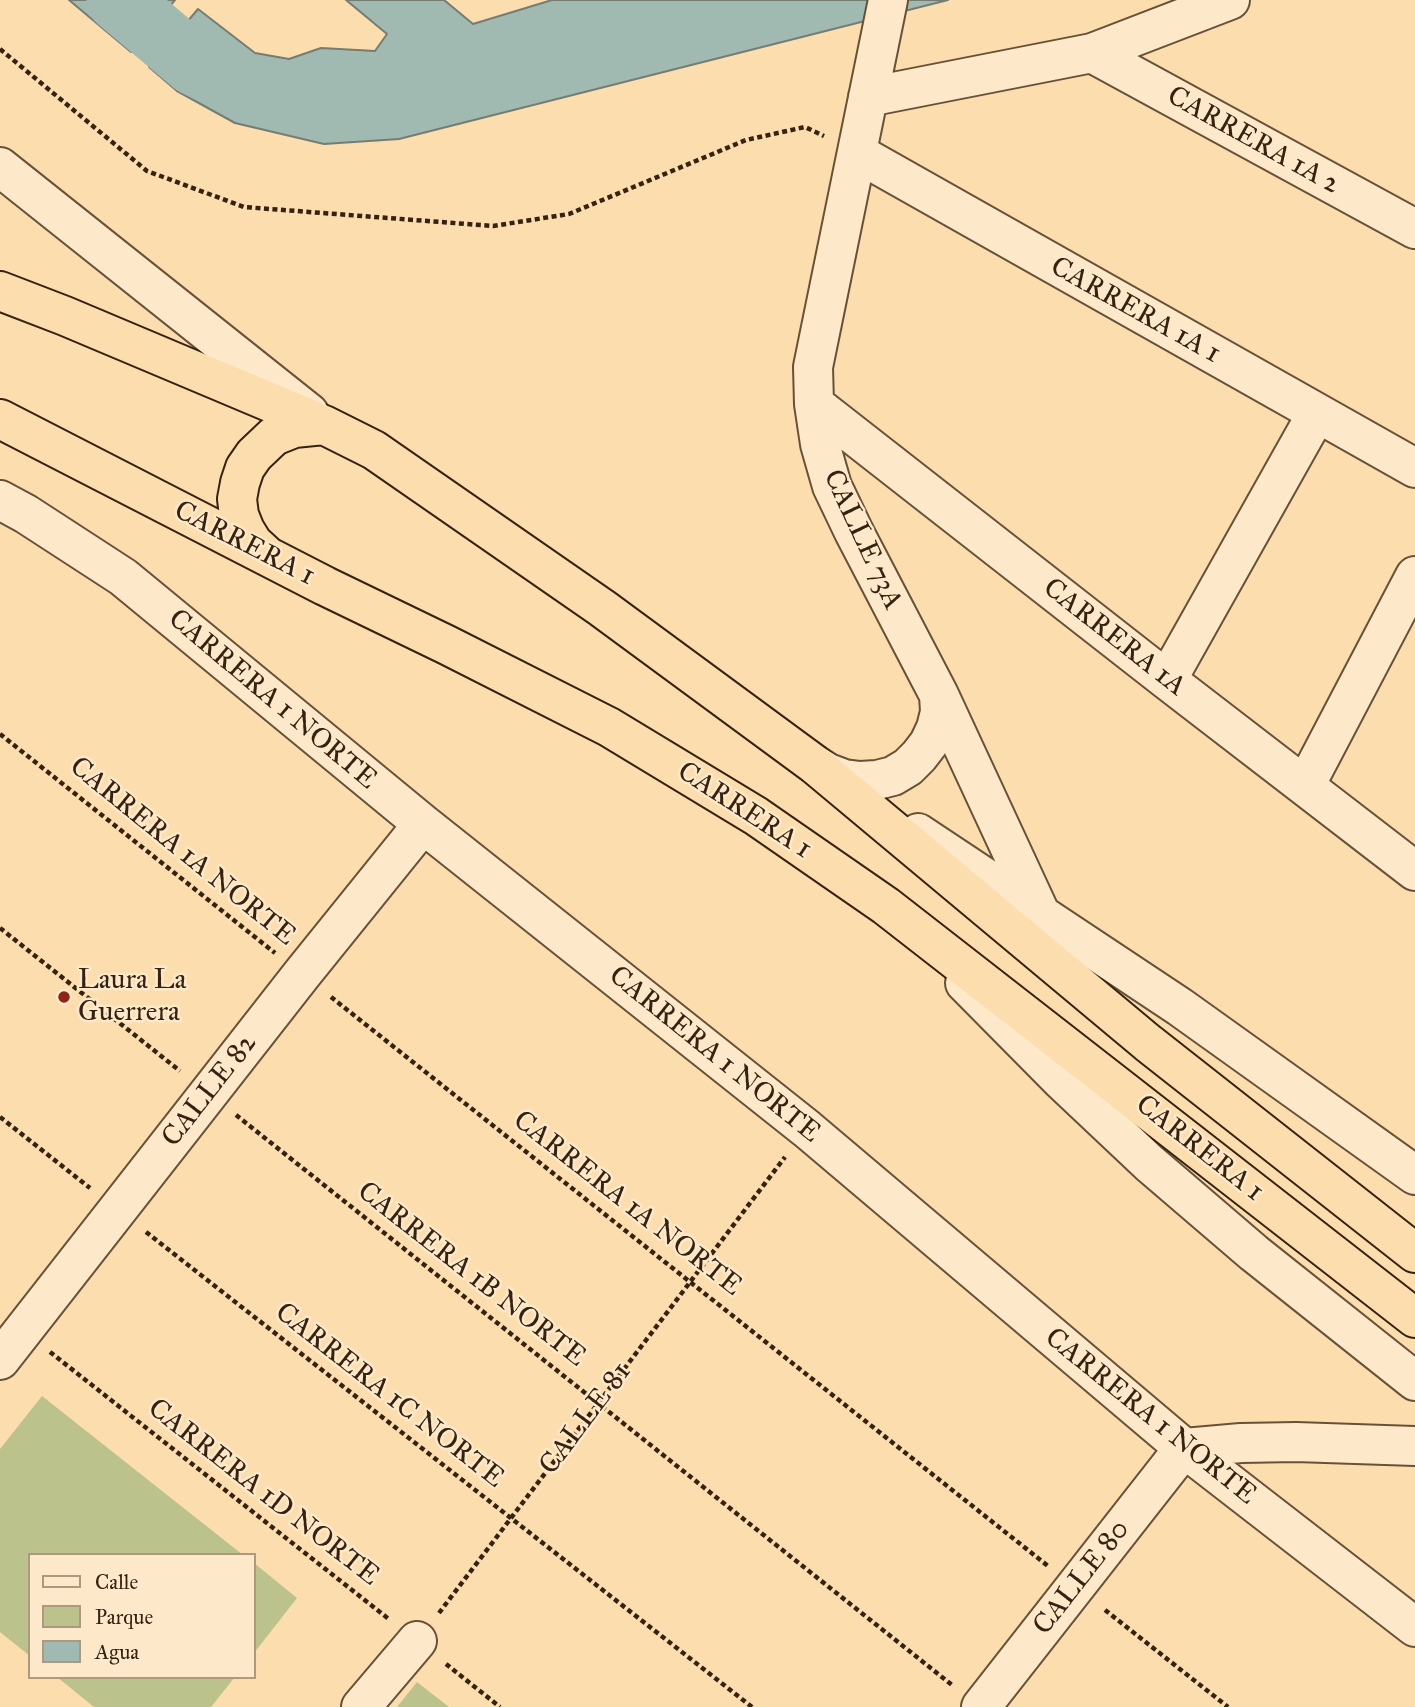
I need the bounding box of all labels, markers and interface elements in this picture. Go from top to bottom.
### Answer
street label: CARRERA 1A 2 [1161,80,1345,202]
street label: CARRERA 1A 1 [1044,250,1226,372]
street label: CALLE 73A [815,465,909,615]
street label: CARRERA 1 [168,494,320,594]
street label: CARRERA 1A [1036,572,1192,704]
street label: CARRERA 1 NORTE [161,603,383,797]
street label: CARRERA 1A NORTE [62,751,302,953]
street label: CARRERA 1 [671,755,817,867]
street label: CARRERA 1 NORTE [602,959,826,1151]
place label: Laura La Guerrera [78,964,186,1030]
marker: Laura La Guerrera [56,989,72,1005]
street label: CALLE 82 [155,1028,265,1154]
street label: CARRERA 1 [1128,1089,1270,1209]
street label: CARRERA 1A NORTE [506,1104,748,1304]
street label: CARRERA 1B NORTE [350,1175,592,1375]
street label: CARRERA 1C NORTE [268,1296,510,1496]
street label: CARRERA 1 NORTE [1038,1321,1262,1513]
street label: CALLE 81 [533,1356,639,1482]
street label: CARRERA 1D NORTE [141,1392,385,1594]
street label: CALLE 80 [1027,1514,1137,1642]
legend [28,1553,256,1679]
text: Calle [95,1569,138,1595]
text: Parque [95,1604,153,1630]
text: Agua [95,1639,139,1665]

